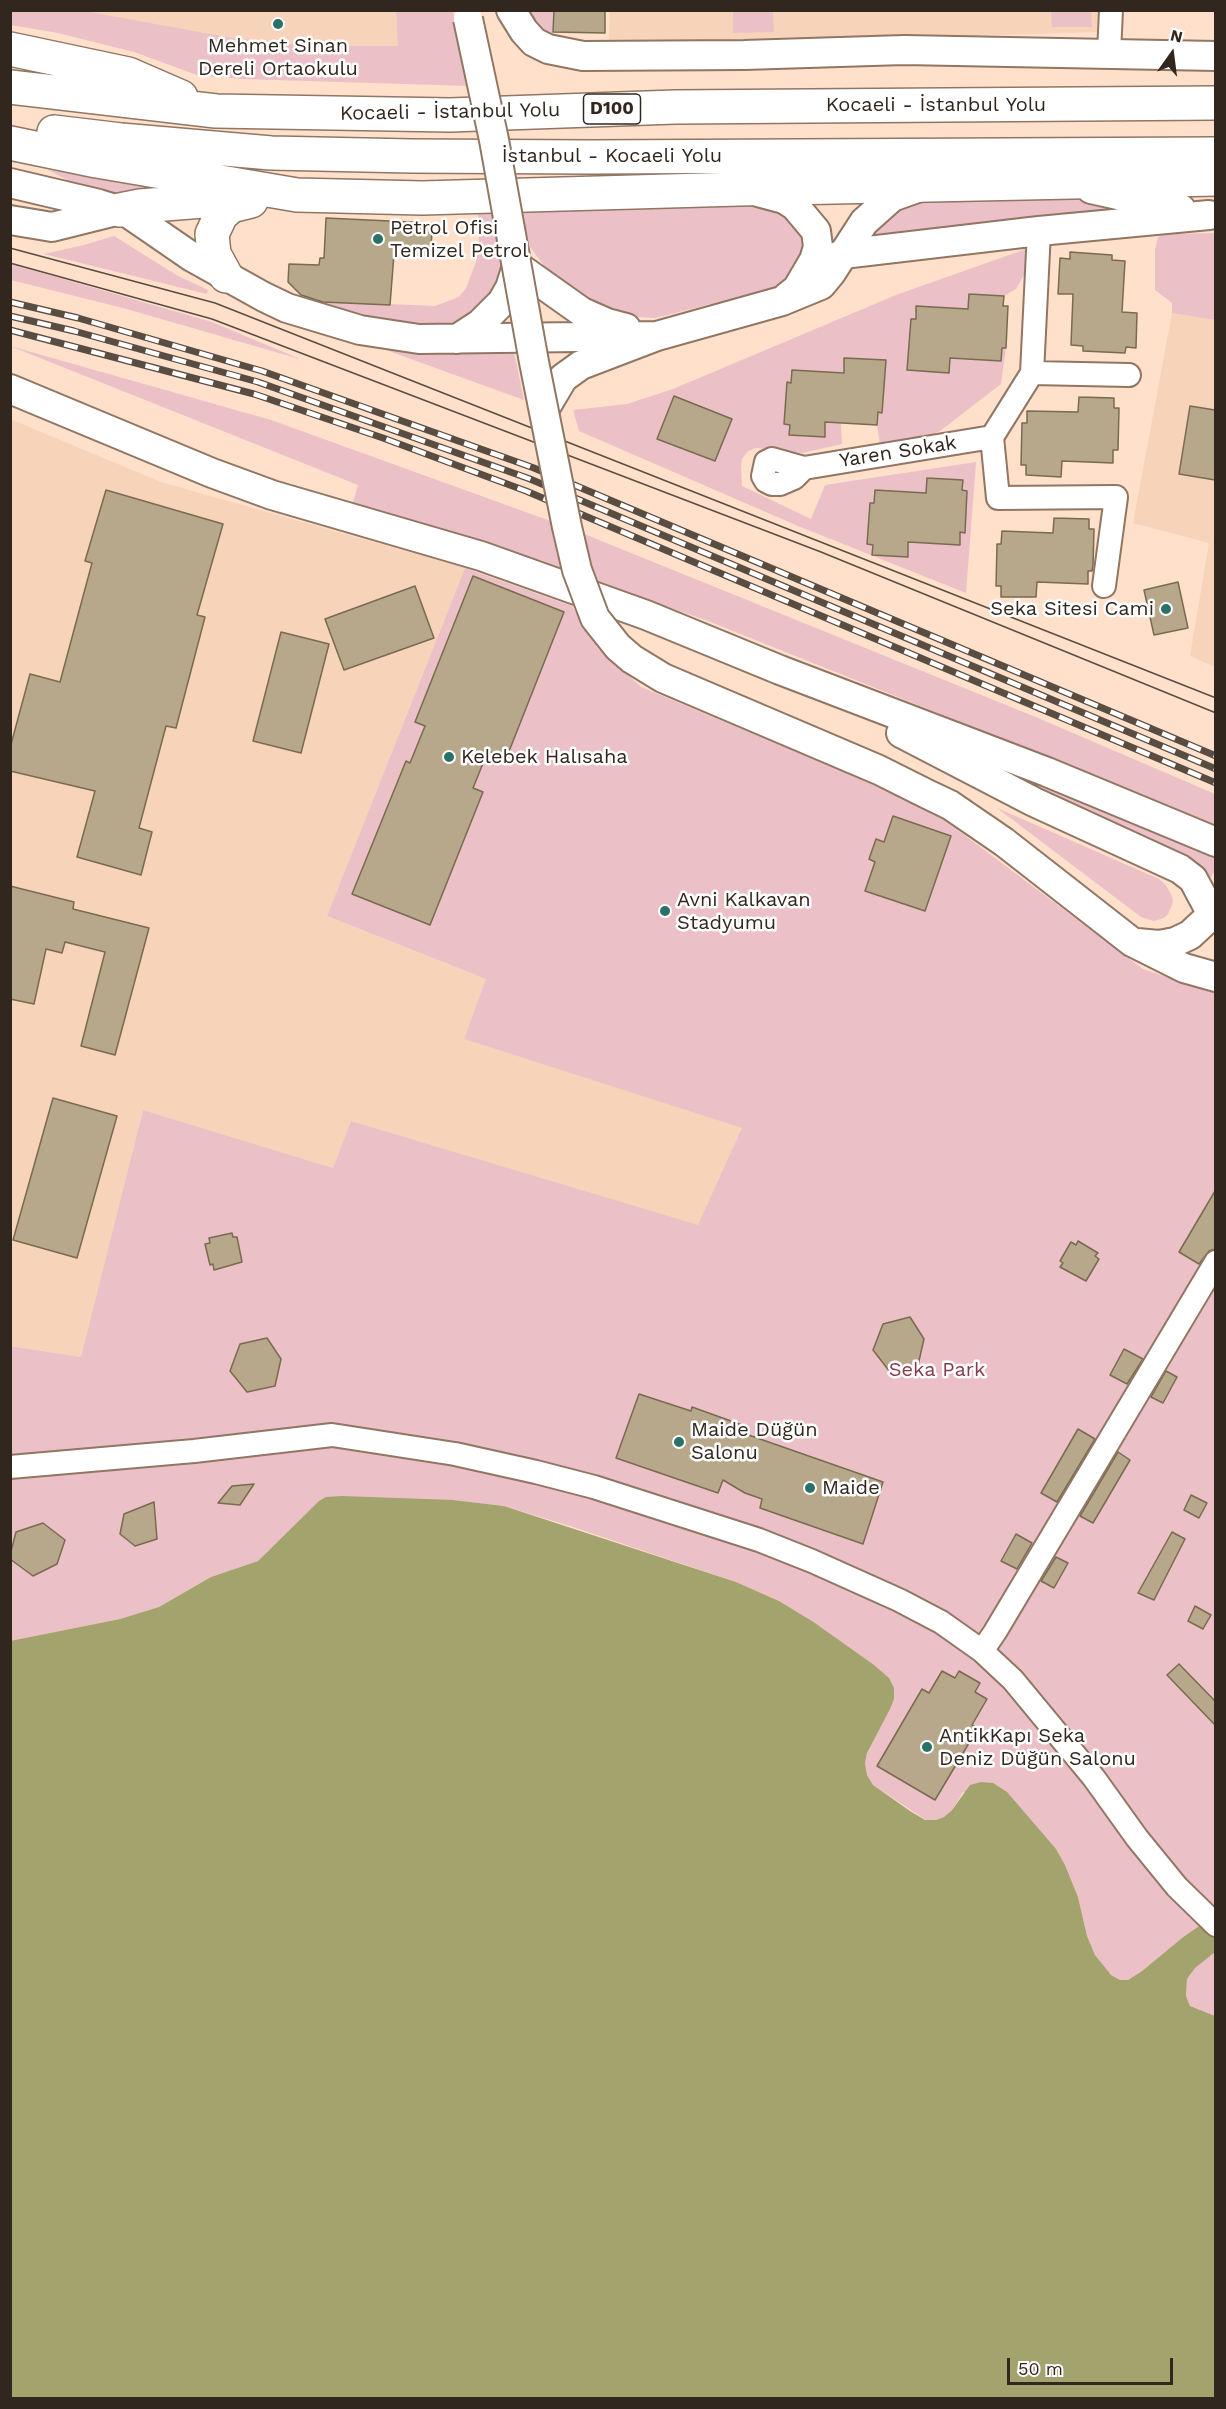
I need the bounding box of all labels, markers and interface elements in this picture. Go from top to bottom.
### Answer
marker: Mehmet Sinan Dereli Ortaokulu [271,17,285,31]
north arrow [1142,24,1202,84]
text: N [1168,25,1185,47]
place label: Mehmet Sinan Dereli Ortaokulu [198,34,358,81]
street label: Kocaeli - İstanbul Yolu [826,93,1046,117]
road number: D100 [584,94,640,124]
street label: Kocaeli - İstanbul Yolu [340,98,560,126]
street label: İstanbul - Kocaeli Yolu [502,144,722,168]
place label: Petrol Ofisi Temizel Petrol [390,216,528,263]
marker: Petrol Ofisi Temizel Petrol [371,232,385,246]
street label: Yaren Sokak [838,431,958,473]
place label: Seka Sitesi Cami [990,597,1154,621]
marker: Seka Sitesi Cami [1159,602,1173,616]
place label: Kelebek Halısaha [461,745,628,769]
marker: Kelebek Halısaha [442,750,456,764]
place label: Avni Kalkavan Stadyumu [677,888,811,935]
marker: Avni Kalkavan Stadyumu [658,904,672,918]
park label: Seka Park [889,1358,985,1382]
place label: Maide Düğün Salonu [691,1418,818,1465]
marker: Maide Düğün Salonu [672,1435,686,1449]
place label: Maide [822,1476,880,1500]
marker: Maide [803,1481,817,1495]
place label: AntikKapı Seka Deniz Düğün Salonu [939,1724,1136,1771]
marker: AntikKapı Seka Deniz Düğün Salonu [920,1740,934,1754]
scale bar [1010,2346,1176,2384]
text: 50 m [1018,2358,1063,2379]

